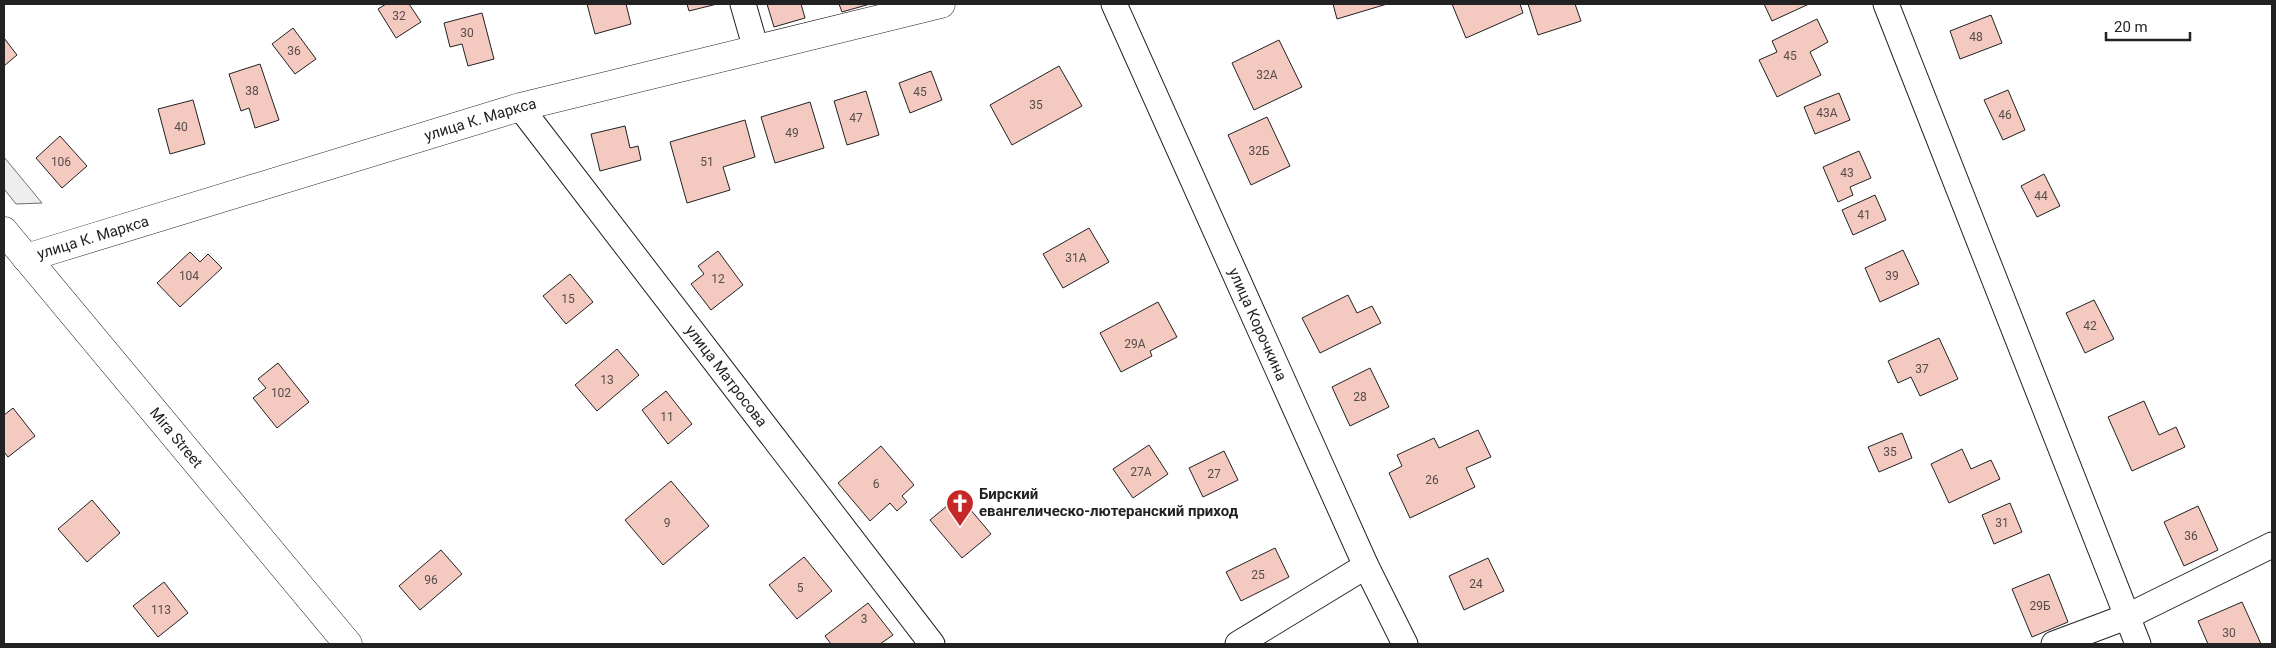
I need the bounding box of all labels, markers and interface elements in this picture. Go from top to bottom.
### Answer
house number: 32 [392,9,406,23]
scale bar [2106,10,2190,42]
text: 20 m [2114,18,2148,36]
house number: 30 [460,26,474,40]
house number: 48 [1969,30,1983,44]
house number: 36 [287,44,301,58]
house number: 45 [1783,49,1797,63]
house number: 32А [1256,68,1278,82]
house number: 38 [245,84,259,98]
house number: 45 [913,85,927,99]
street label: улица К. Маркса [422,94,538,145]
house number: 35 [1029,98,1043,112]
house number: 43А [1816,106,1838,120]
house number: 46 [1998,108,2012,122]
house number: 47 [849,111,863,125]
house number: 40 [174,120,188,134]
house number: 49 [785,126,799,140]
house number: 32Б [1248,144,1270,158]
house number: 106 [51,155,71,169]
house number: 51 [700,155,714,169]
house number: 43 [1840,166,1854,180]
house number: 44 [2034,189,2048,203]
house number: 41 [1857,208,1871,222]
street label: улица К. Маркса [35,212,151,263]
house number: 31А [1065,251,1087,265]
street label: улица Корочкина [1224,265,1291,384]
house number: 104 [179,269,199,283]
house number: 39 [1885,269,1899,283]
house number: 12 [711,272,725,286]
house number: 15 [561,292,575,306]
house number: 42 [2083,319,2097,333]
street label: улица Матросова [682,321,771,430]
house number: 29А [1124,337,1146,351]
house number: 37 [1915,362,1929,376]
house number: 13 [600,373,614,387]
house number: 102 [271,386,291,400]
house number: 28 [1353,390,1367,404]
street label: Mira Street [146,404,207,472]
house number: 11 [660,410,674,424]
house number: 35 [1883,445,1897,459]
house number: 27А [1130,465,1152,479]
house number: 27 [1207,467,1221,481]
house number: 26 [1425,473,1439,487]
house number: 6 [873,477,880,491]
place label: Бирский евангелическо-лютеранский приход [979,485,1239,520]
church icon: Бирский евангелическо-лютеранский приход [945,488,975,527]
house number: 9 [664,516,670,530]
house number: 31 [1995,516,2009,530]
house number: 36 [2184,529,2198,543]
house number: 25 [1251,568,1265,582]
house number: 96 [424,573,438,587]
house number: 24 [1469,577,1483,591]
house number: 5 [797,581,804,595]
house number: 29Б [2029,599,2051,613]
house number: 113 [151,603,171,617]
house number: 3 [861,612,867,626]
house number: 30 [2222,626,2236,640]

